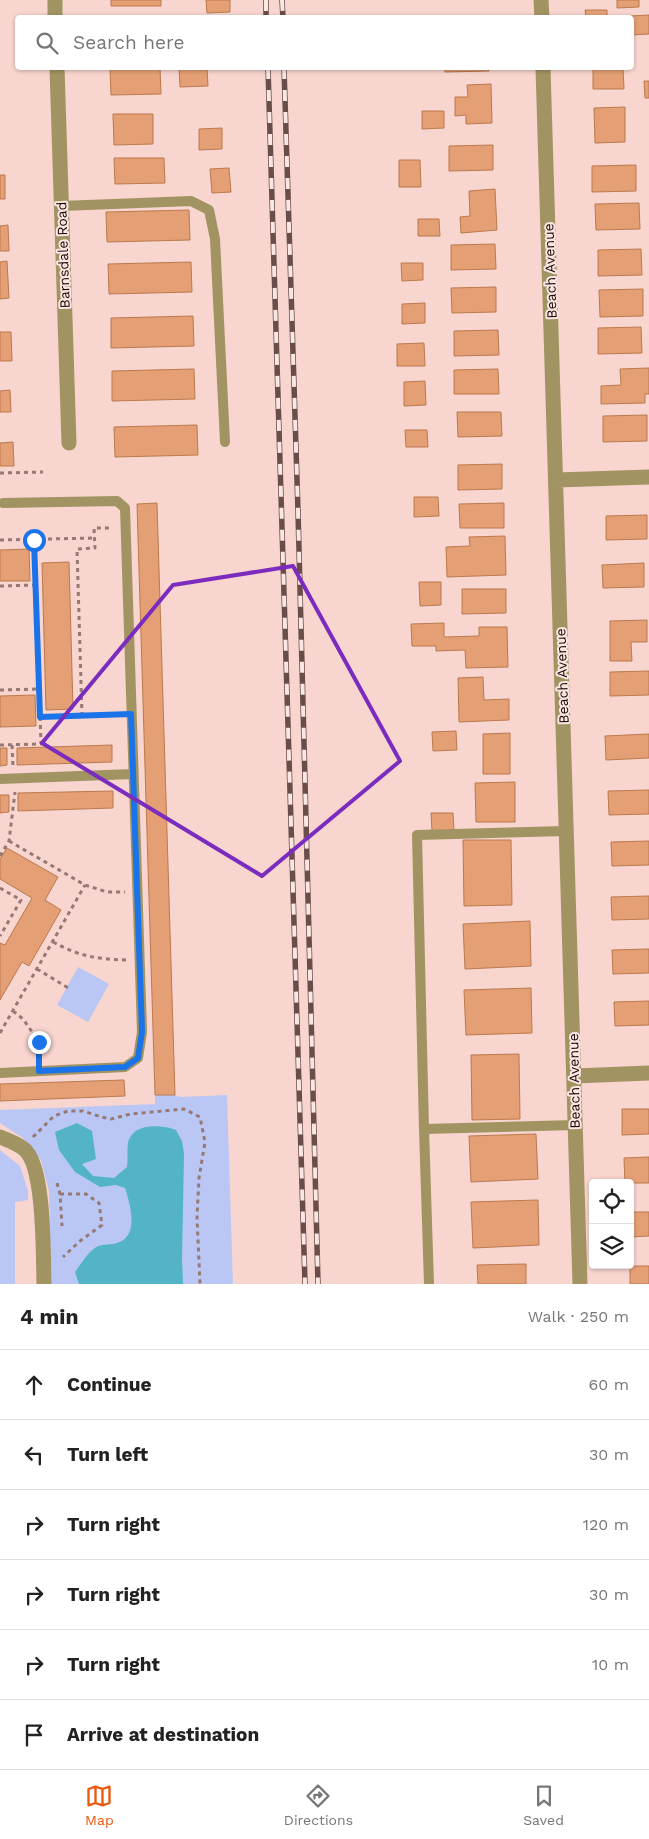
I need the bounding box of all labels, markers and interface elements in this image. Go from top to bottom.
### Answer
search box [15,15,634,70]
icon: search [33,29,61,57]
text: Search here [73,31,184,54]
street label: Barnsdale Road [53,201,73,309]
street label: Beach Avenue [540,223,560,319]
route start [23,529,46,552]
street label: Beach Avenue [552,628,572,724]
route end [28,1031,51,1054]
street label: Beach Avenue [565,1033,583,1129]
map controls [589,1179,634,1269]
button: locate [589,1179,634,1224]
button: layers [589,1224,634,1269]
text: 4 min [20,1304,78,1329]
text: Walk · 250 m [528,1307,629,1326]
icon: ahead [20,1371,48,1399]
text: Continue [67,1373,151,1396]
text: 60 m [589,1375,629,1394]
icon: left [20,1441,48,1469]
text: Turn left [67,1443,148,1466]
text: 30 m [589,1445,629,1464]
icon: right [20,1511,48,1539]
text: Turn right [67,1513,160,1536]
text: 120 m [583,1515,629,1534]
icon: right [20,1581,48,1609]
text: Turn right [67,1583,160,1606]
text: 30 m [589,1585,629,1604]
icon: right [20,1651,48,1679]
text: Turn right [67,1653,160,1676]
text: 10 m [592,1655,629,1674]
icon: arrive [20,1721,48,1749]
text: Arrive at destination [67,1723,259,1746]
tab: Map [85,1782,114,1828]
tab: Directions [284,1782,353,1828]
tab: Saved [523,1782,564,1828]

